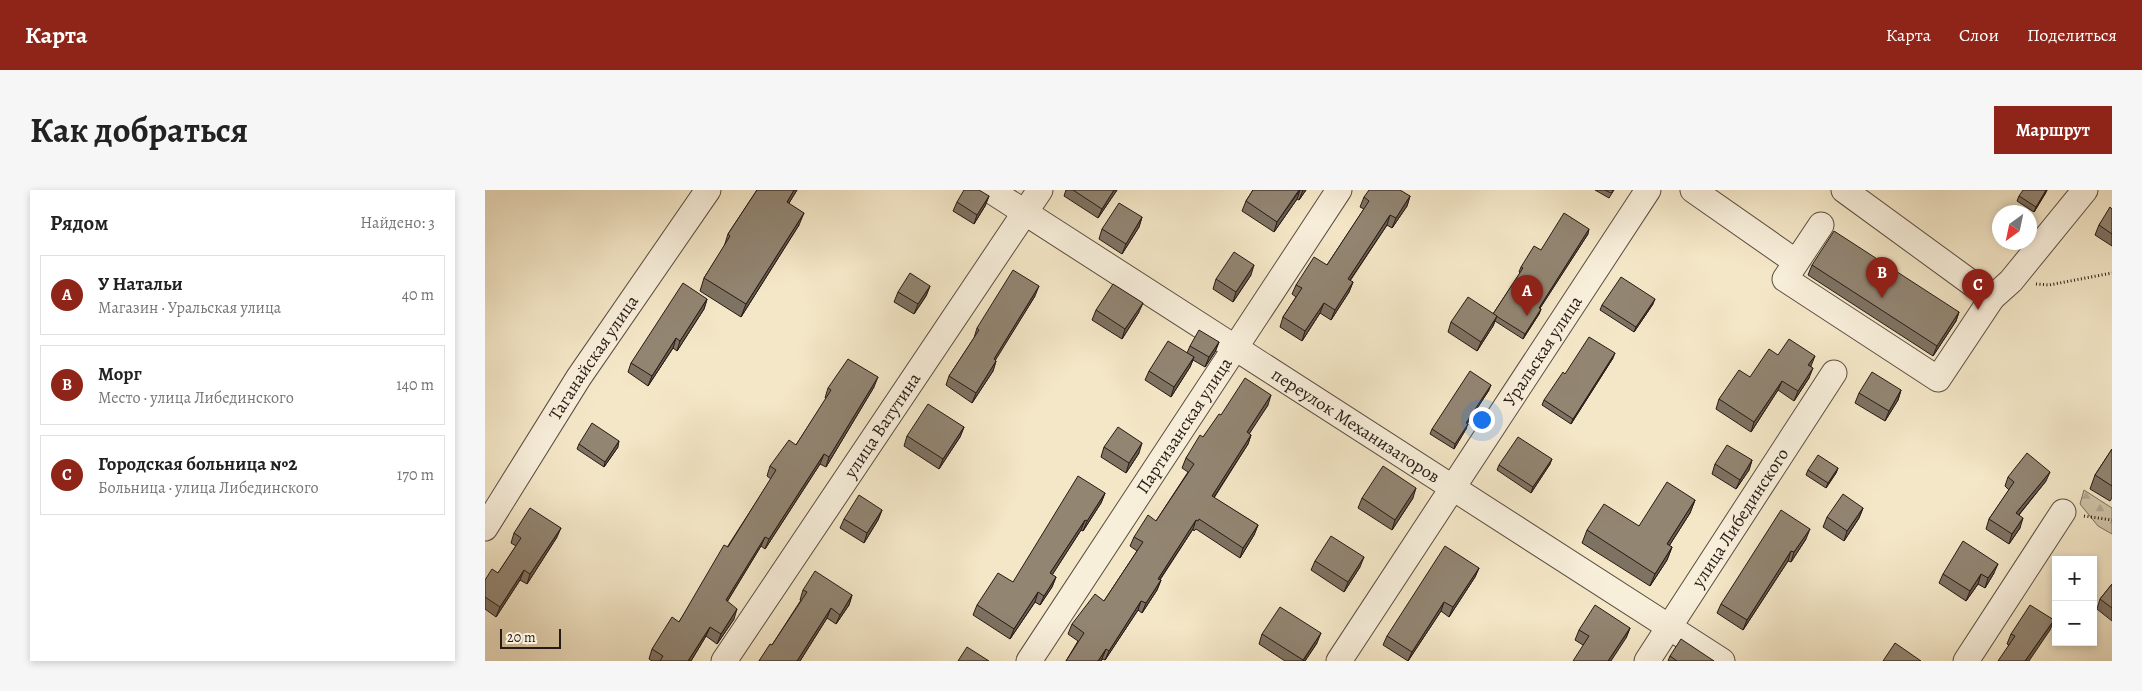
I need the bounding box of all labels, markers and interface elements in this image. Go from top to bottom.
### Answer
text: Карта [25,19,87,51]
text: Карта [1886,23,1931,47]
text: Слои [1959,23,1999,47]
text: Поделиться [2027,23,2117,47]
text: Как добраться [30,106,248,154]
button: Маршрут [1994,106,2112,154]
north arrow [1992,205,2037,250]
text: Рядом [50,209,108,237]
text: Найдено: 3 [360,212,435,234]
pin: B [1866,257,1898,298]
pin: C [1962,269,1994,310]
text: У Натальи [98,271,183,297]
pin: A [1511,275,1543,316]
text: A [62,284,72,306]
text: 40 m [402,284,434,306]
street label: Таганайская улица [543,290,644,425]
street label: Уральская улица [1497,290,1588,411]
text: Магазин · Уральская улица [98,297,281,319]
street label: Партизанская улица [1130,352,1238,498]
text: Морг [98,361,142,387]
street label: переулок Механизаторов [1267,362,1445,489]
street label: улица Ватутина [838,367,927,483]
text: B [62,374,72,396]
text: 140 m [396,374,434,396]
text: Место · улица Либединского [98,387,294,409]
your location [1469,407,1495,433]
street label: улица Либединского [1685,443,1794,593]
text: Городская больница №2 [98,451,297,477]
text: C [62,464,72,486]
text: 170 m [397,464,434,486]
text: Больница · улица Либединского [98,477,319,499]
map controls [2052,556,2097,646]
button: + [2052,556,2097,601]
button: − [2052,601,2097,646]
scale bar [500,626,561,649]
text: 20 m [507,628,536,647]

